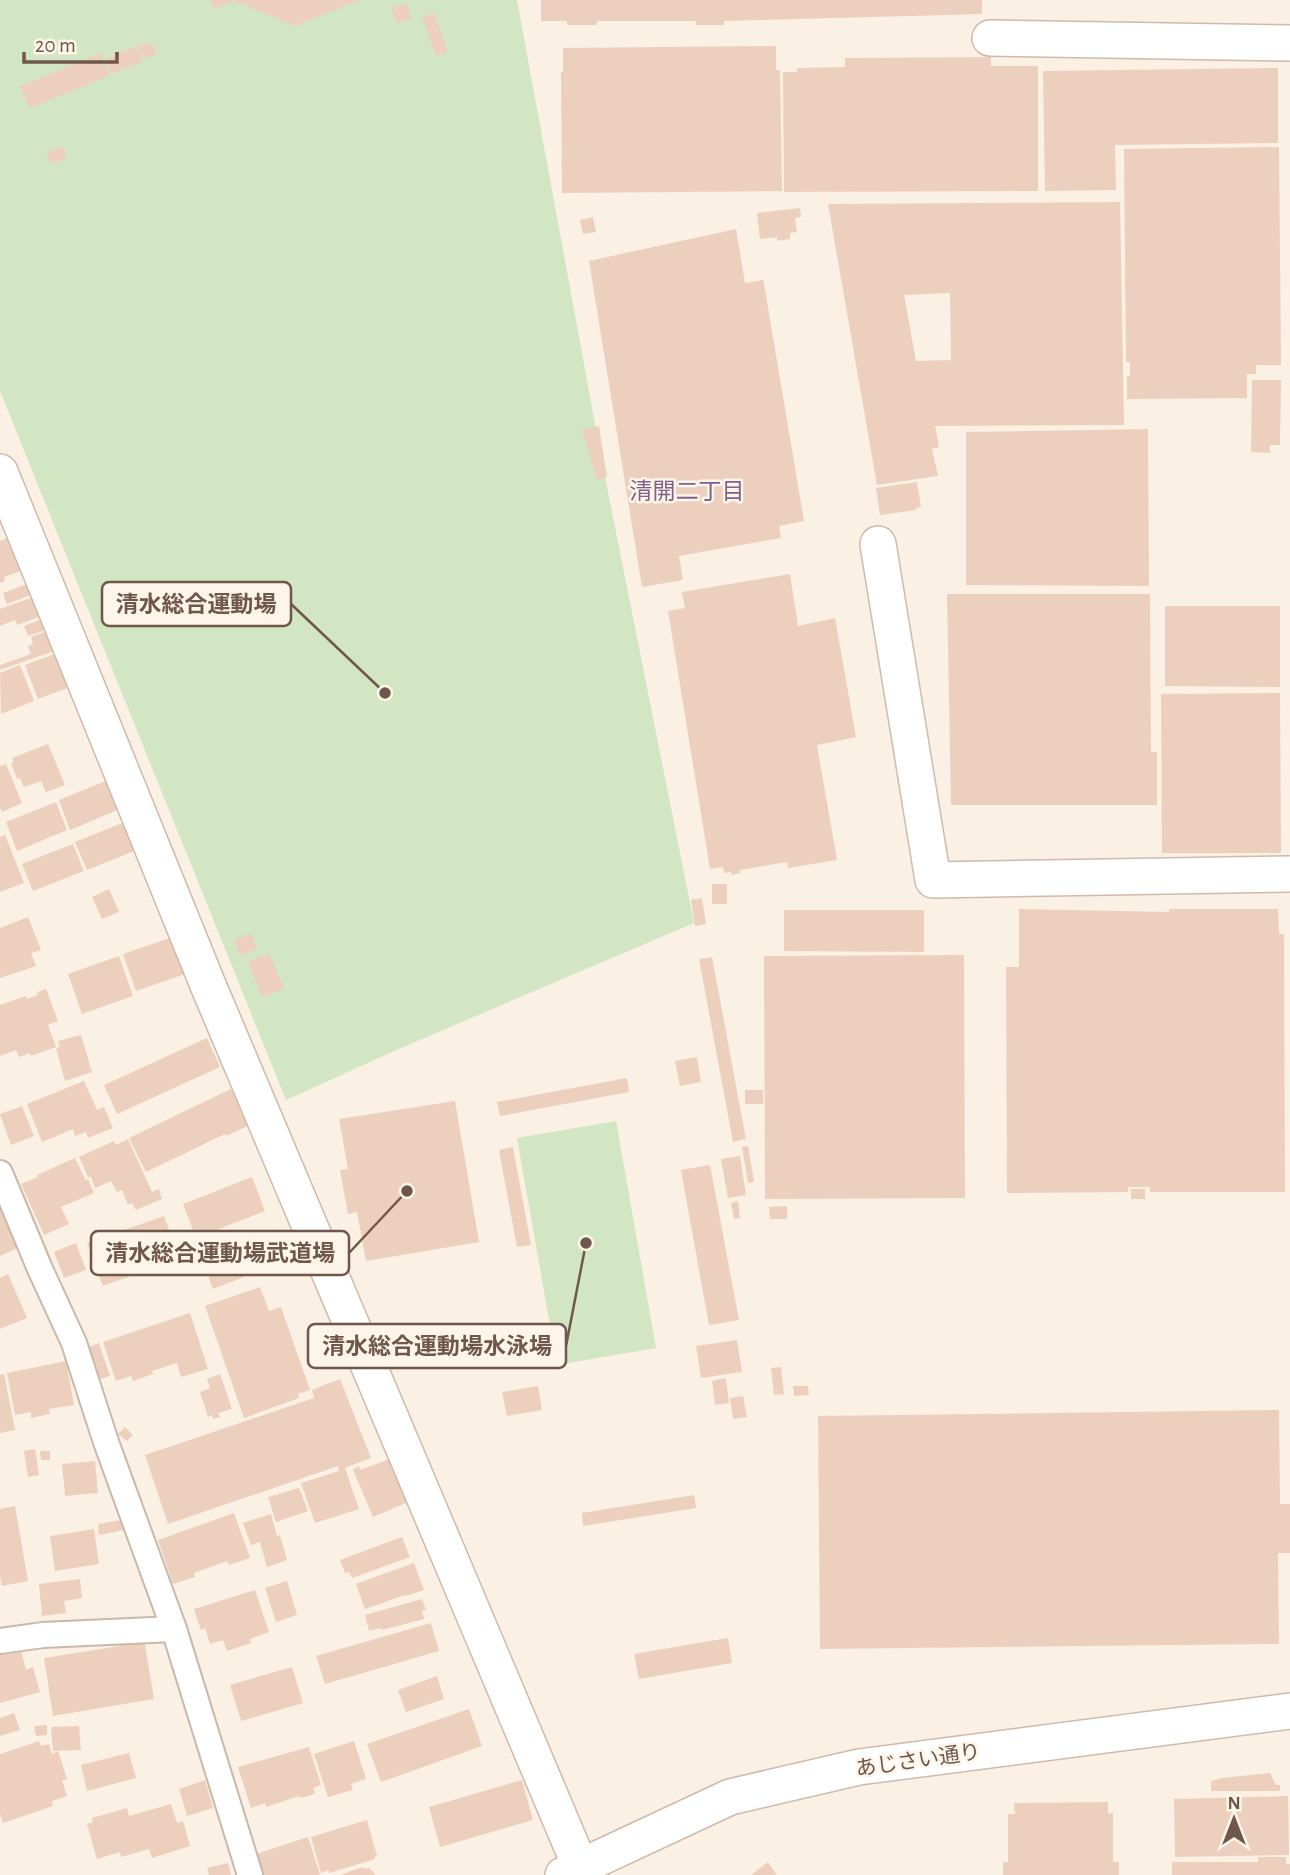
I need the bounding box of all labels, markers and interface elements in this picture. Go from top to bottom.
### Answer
scale bar [24,21,117,65]
text: 20 m [35,35,76,56]
district label: 清開二丁目 [630,479,745,504]
callout: 清水総合運動場 [102,582,291,626]
text: 清水総合運動場 [116,592,277,617]
callout: 清水総合運動場武道場 [91,1231,349,1275]
text: 清水総合運動場武道場 [105,1241,335,1266]
callout: 清水総合運動場水泳場 [308,1324,566,1368]
text: 清水総合運動場水泳場 [322,1334,552,1359]
street label: あじさい通り [854,1740,982,1780]
north arrow [1199,1784,1269,1854]
text: N [1227,1794,1241,1813]

